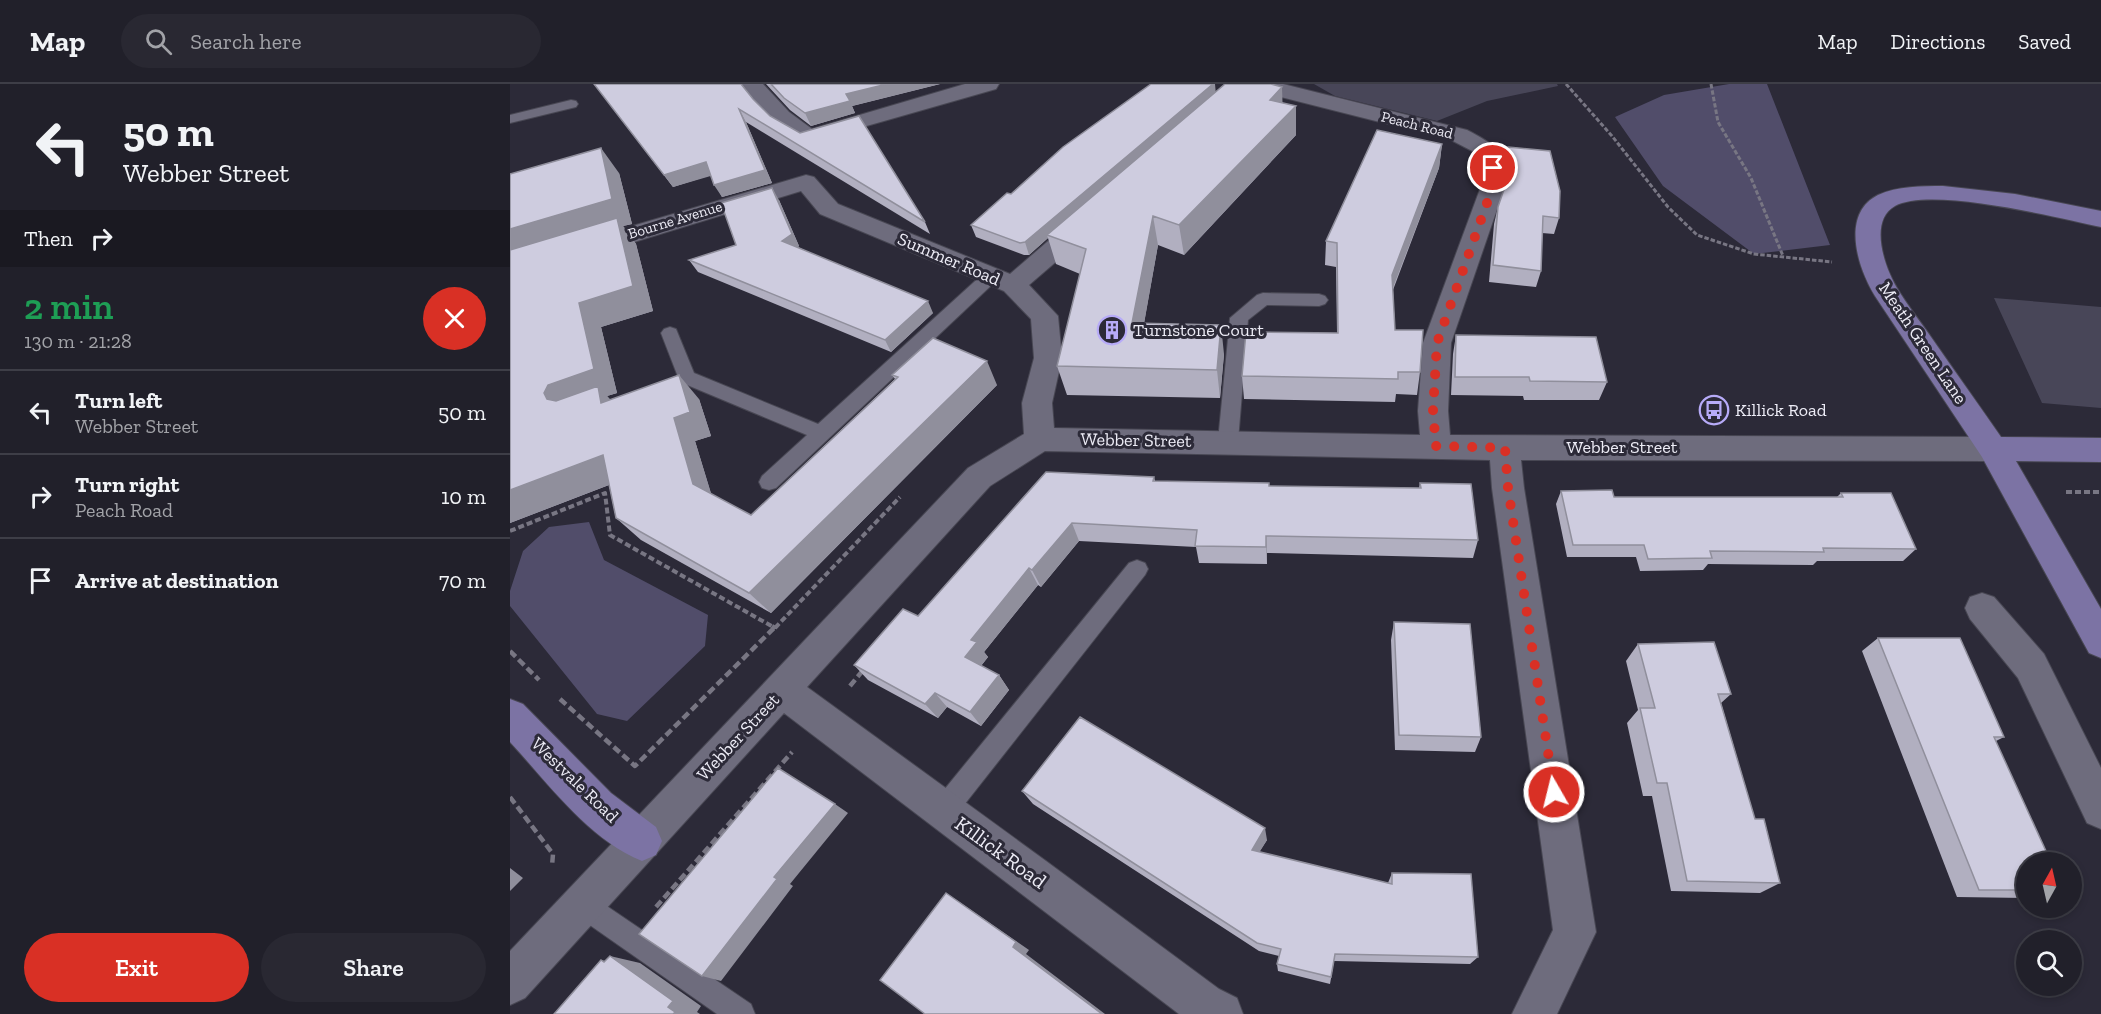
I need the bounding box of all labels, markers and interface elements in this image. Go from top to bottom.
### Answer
search box [121,14,541,68]
text: Map [30,25,85,58]
icon: search [142,25,175,58]
text: Search here [190,28,302,55]
text: Map [1818,29,1858,54]
text: Directions [1891,29,1985,54]
text: Saved [2018,29,2071,54]
text: 50 m [123,106,214,157]
street label: Peach Road [1379,107,1456,143]
icon: left [24,108,102,186]
pin [1467,142,1518,193]
icon: arrive [1476,151,1509,184]
text: Webber Street [123,157,289,189]
street label: Bourne Avenue [626,197,724,243]
icon: right [85,222,118,255]
text: Then [24,225,73,252]
street label: Summer Road [894,228,1004,291]
street label: Meath Green Lane [1874,278,1972,408]
text: 2 min [24,285,113,328]
button: close [423,287,486,350]
building icon: Turnstone Court [1096,314,1128,346]
place label: Turnstone Court [1133,319,1264,341]
text: 130 m · 21:28 [24,329,132,353]
text: Turn left [75,387,162,414]
bus stop icon: Killick Road [1698,394,1730,426]
icon: left [24,396,57,429]
text: 50 m [438,399,486,426]
place label: Killick Road [1735,399,1827,421]
text: Webber Street [75,414,198,438]
street label: Webber Street [1080,428,1192,452]
street label: Webber Street [1567,436,1678,458]
text: Turn right [75,471,179,498]
icon: right [24,480,57,513]
text: 10 m [441,483,486,510]
text: Peach Road [75,498,173,522]
icon: arrive [24,564,57,597]
text: Arrive at destination [75,567,278,594]
text: 70 m [439,567,486,594]
street label: Webber Street [692,689,784,785]
street label: Westvale Road [527,733,623,827]
position arrow [1522,760,1586,824]
street label: Killick Road [950,810,1052,894]
north arrow [2016,852,2082,918]
map controls [2016,852,2082,996]
button: search [2016,930,2082,996]
button: Exit [24,933,249,1002]
button: Share [261,933,486,1002]

